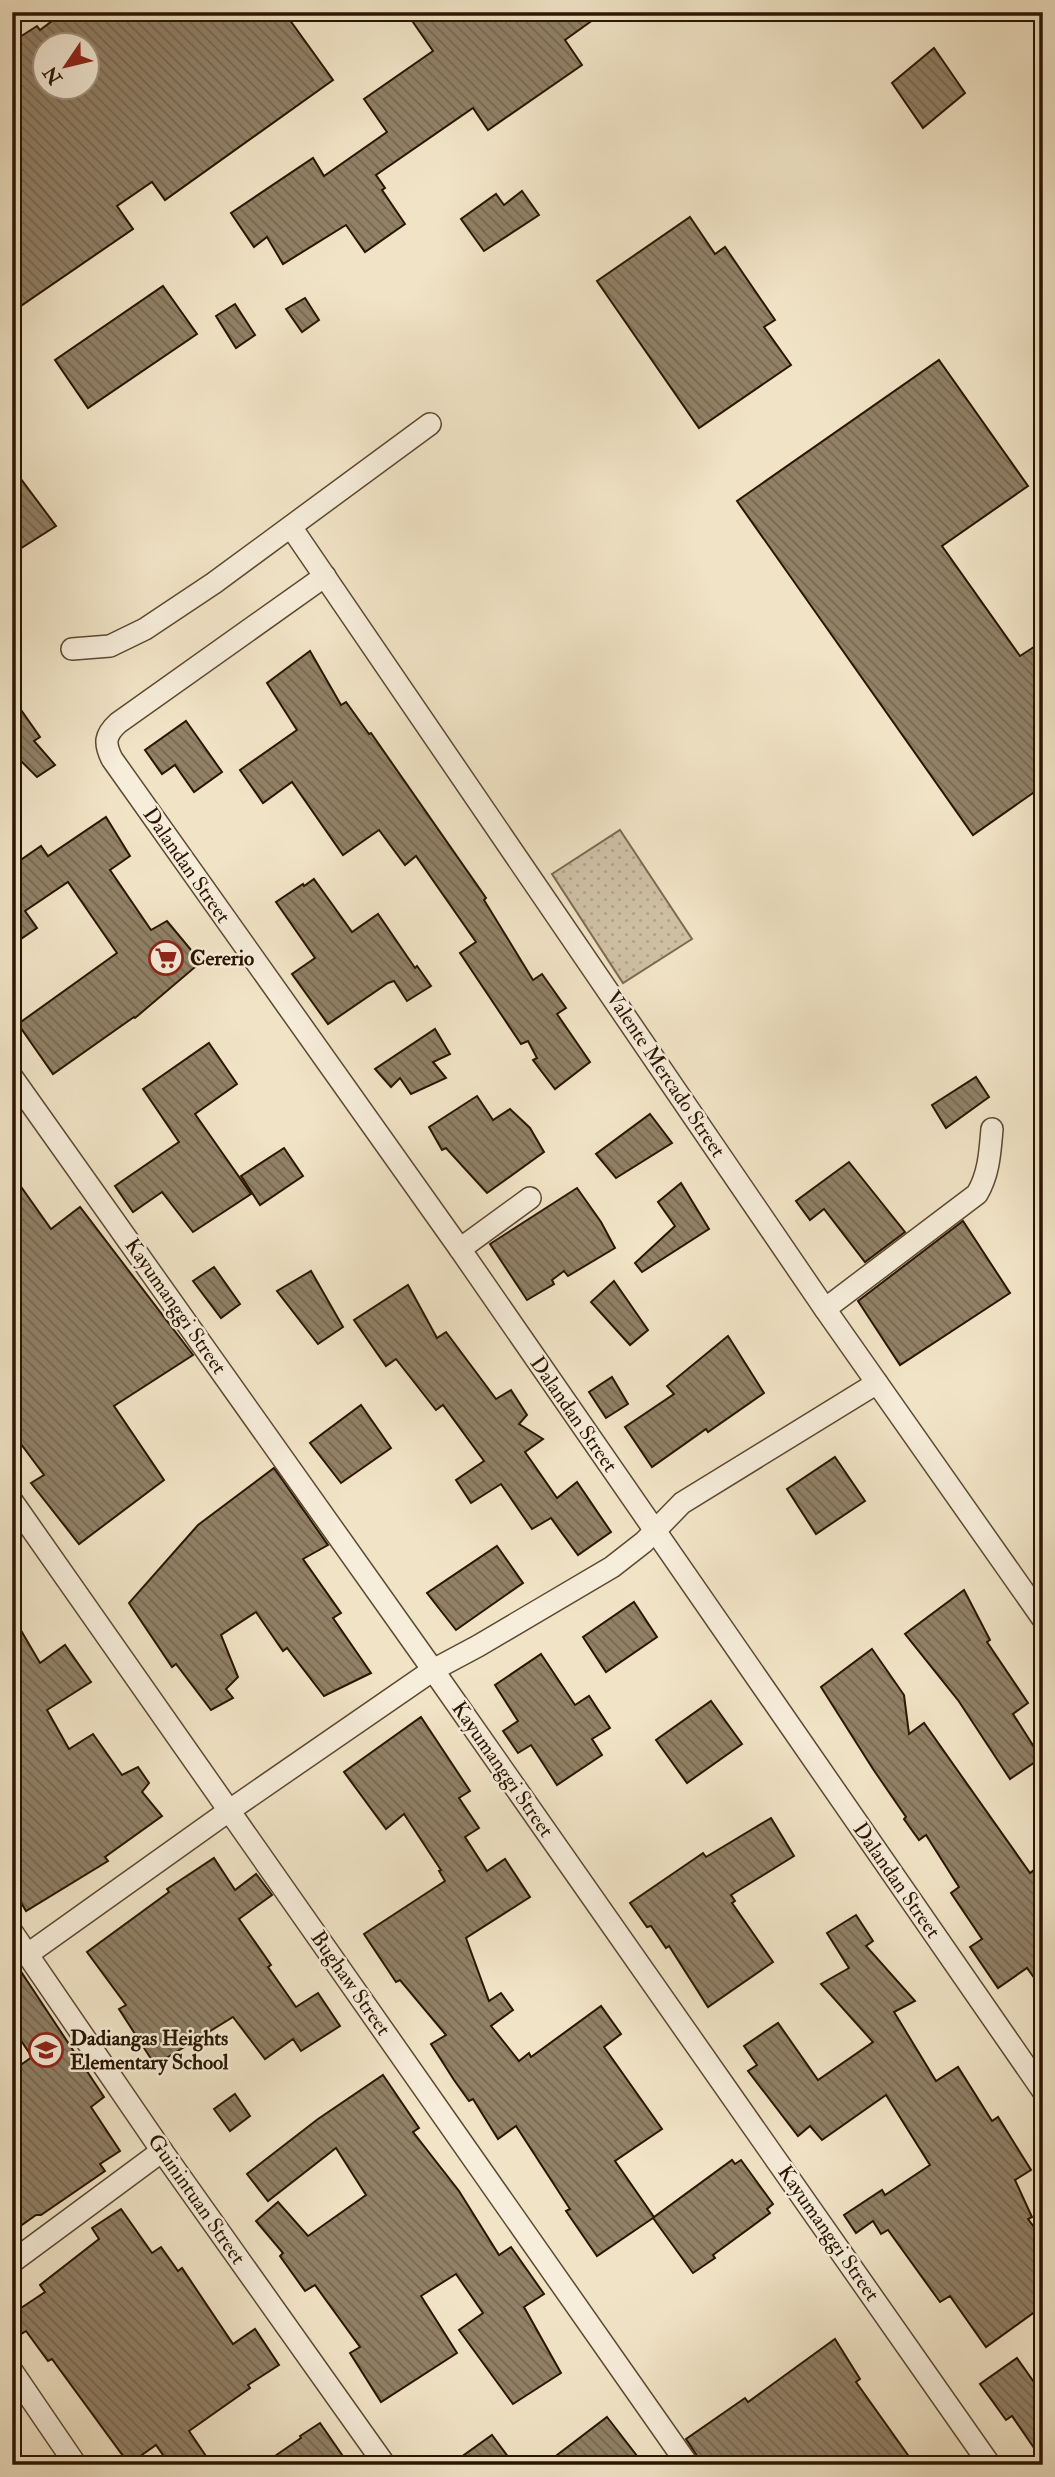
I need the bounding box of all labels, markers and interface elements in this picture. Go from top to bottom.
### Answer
north arrow [32,32,102,102]
text: N [38,61,68,90]
street label: Dalandan Street [137,802,237,929]
supermarket icon: Cererio [147,939,185,977]
place label: Cererio [190,945,254,972]
street label: Valente Mercado Street [600,986,732,1163]
street label: Kayumanggi Street [119,1233,233,1380]
street label: Dalandan Street [524,1351,624,1478]
street label: Kayumanggi Street [446,1696,560,1843]
street label: Dalandan Street [847,1817,947,1944]
street label: Bughaw Street [304,1925,397,2041]
place label: Dadiangas Heights Elementary School [70,2025,229,2076]
school or university icon: Dadiangas Heights Elementary School [27,2031,65,2069]
street label: Guinintuan Street [142,2129,252,2270]
street label: Kayumanggi Street [772,2160,886,2307]

